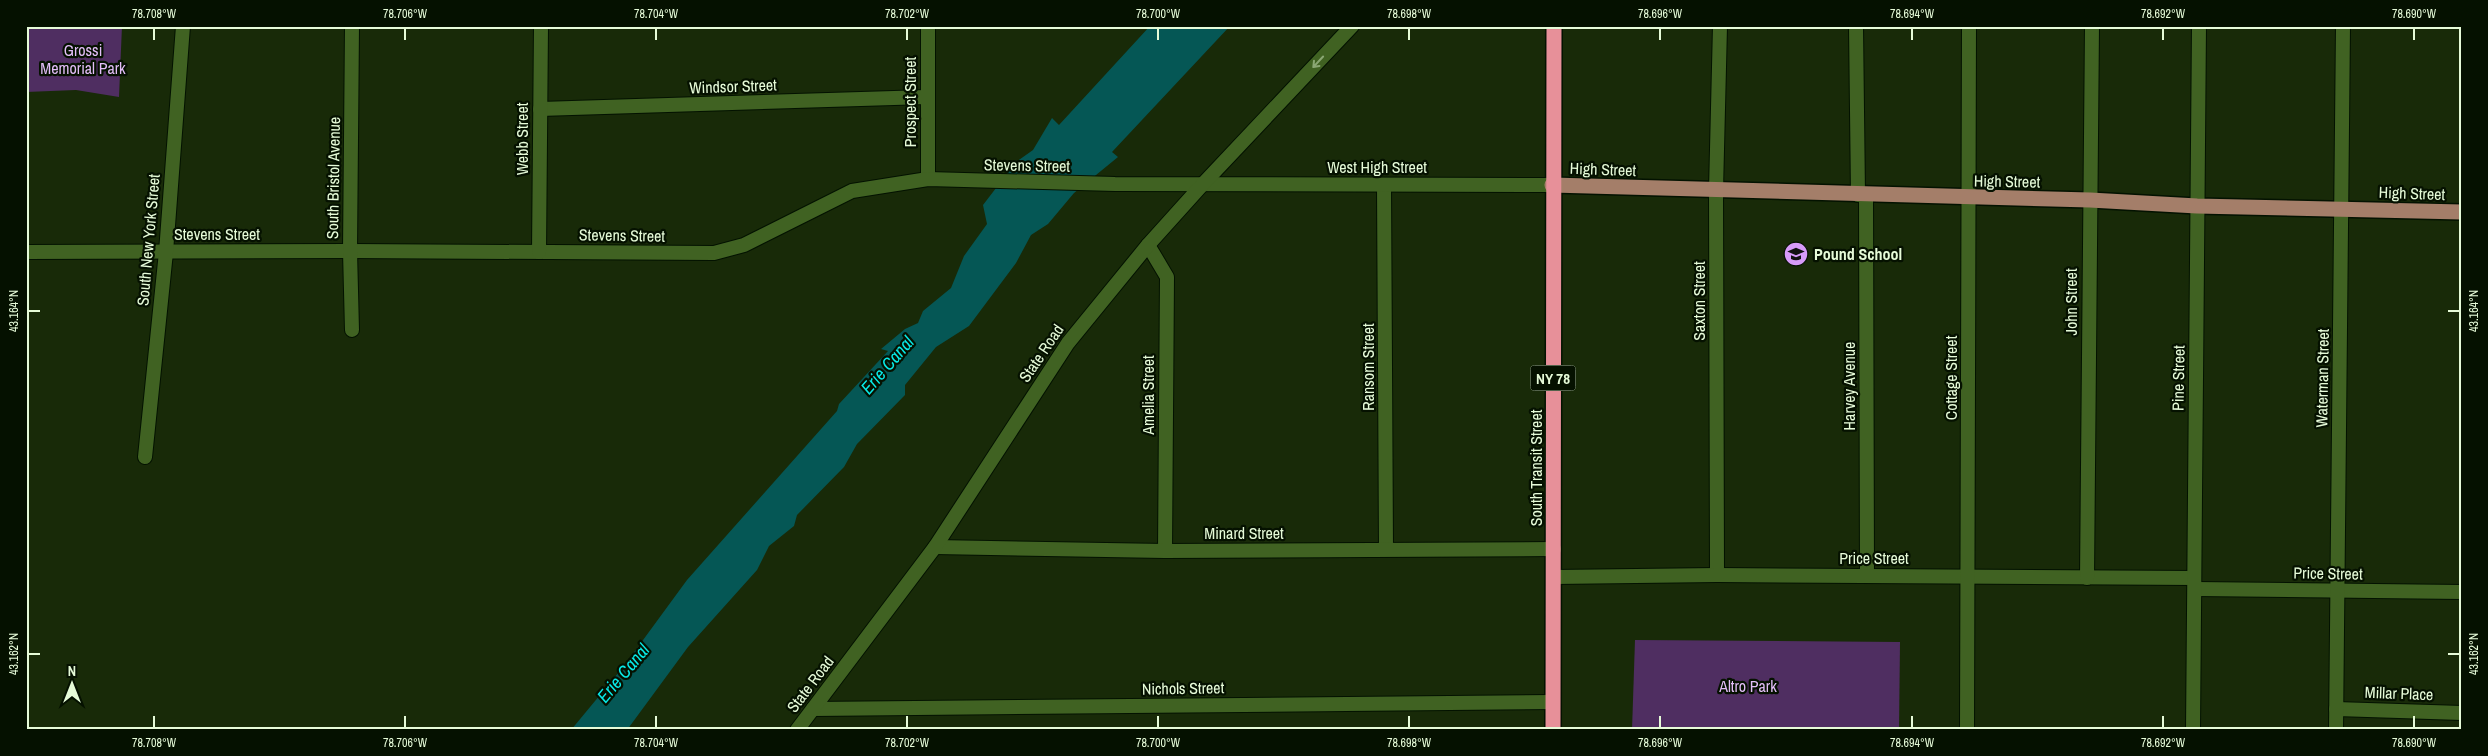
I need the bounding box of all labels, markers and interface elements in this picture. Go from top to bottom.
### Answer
text: 78.708°W [132,6,177,22]
text: 78.706°W [383,6,428,22]
text: 78.704°W [634,6,679,22]
text: 78.702°W [885,6,930,22]
text: 78.700°W [1136,6,1181,22]
text: 78.698°W [1387,6,1432,22]
text: 78.696°W [1638,6,1683,22]
text: 78.694°W [1890,6,1935,22]
text: 78.692°W [2141,6,2186,22]
text: 78.690°W [2392,6,2437,22]
park label: Grossi Memorial Park [40,39,126,79]
one-way arrow [1312,55,1324,68]
street label: Prospect Street [899,56,921,147]
street label: Windsor Street [689,73,777,99]
street label: Webb Street [511,102,533,175]
street label: South Bristol Avenue [321,117,345,239]
street label: Stevens Street [984,153,1071,177]
street label: West High Street [1327,156,1427,178]
street label: High Street [1569,157,1637,181]
street label: High Street [1974,169,2041,193]
street label: South New York Street [131,173,165,307]
street label: High Street [2378,181,2446,205]
street label: Stevens Street [174,223,260,245]
street label: Stevens Street [579,223,666,247]
school or university icon: Pound School [1783,241,1809,267]
place label: Pound School [1814,243,1902,265]
street label: Saxton Street [1688,261,1710,341]
street label: John Street [2060,268,2082,336]
text: 43.164°N [6,290,22,332]
text: 43.164°N [2466,290,2482,332]
street label: State Road [1014,320,1068,386]
street label: Ransom Street [1357,323,1379,411]
street label: Waterman Street [2310,328,2334,428]
water label: Erie Canal [855,330,920,400]
street label: Cottage Street [1940,335,1962,420]
street label: Harvey Avenue [1838,342,1860,430]
street label: Pine Street [2166,345,2190,411]
street label: Amelia Street [1137,355,1159,436]
road number: NY 78 [1530,366,1576,390]
street label: South Transit Street [1525,409,1547,526]
street label: Minard Street [1204,522,1284,544]
street label: Price Street [1839,547,1909,569]
street label: Price Street [2293,561,2363,585]
text: 43.162°N [6,633,22,675]
text: 43.162°N [2466,633,2482,675]
water label: Erie Canal [591,638,655,708]
street label: State Road [781,651,839,717]
north arrow [48,658,98,708]
text: N [68,662,76,680]
park label: Altro Park [1718,675,1777,697]
street label: Nichols Street [1142,676,1225,700]
street label: Millar Place [2364,681,2434,705]
text: 78.708°W [132,735,177,751]
text: 78.706°W [383,735,428,751]
text: 78.704°W [634,735,679,751]
text: 78.702°W [885,735,930,751]
text: 78.700°W [1136,735,1181,751]
text: 78.698°W [1387,735,1432,751]
text: 78.696°W [1638,735,1683,751]
text: 78.694°W [1890,735,1935,751]
text: 78.692°W [2141,735,2186,751]
text: 78.690°W [2392,735,2437,751]

